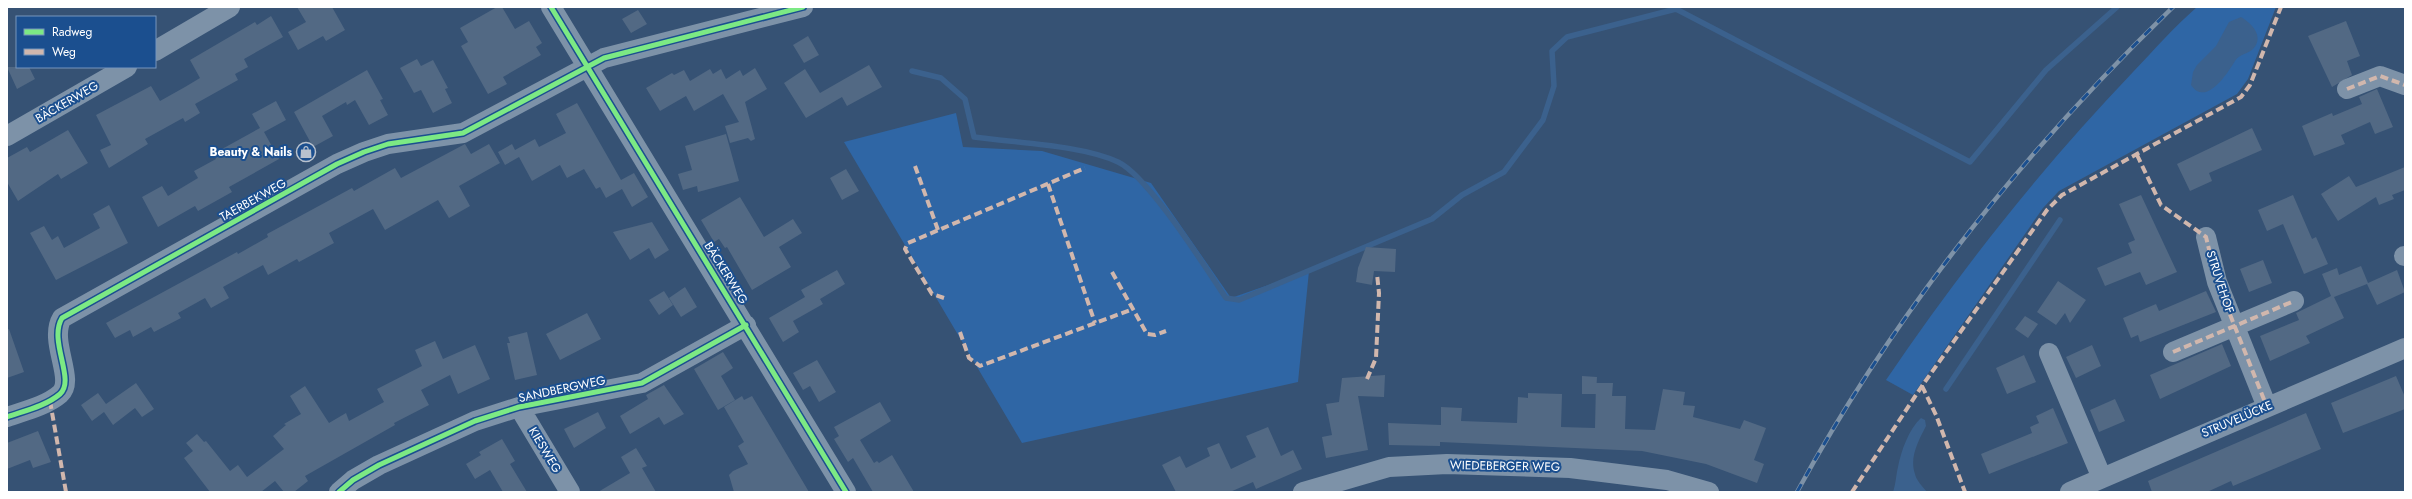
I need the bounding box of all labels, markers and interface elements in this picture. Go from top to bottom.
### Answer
legend [16,16,156,68]
text: Radweg [52,23,92,41]
text: Weg [52,43,76,61]
street label: BÄCKERWEG [32,77,102,127]
shop icon: Beauty & Nails [295,141,317,163]
place label: Beauty & Nails [209,143,293,161]
street label: TAERBEKWEG [216,174,290,226]
street label: BÄCKERWEG [700,238,752,308]
street label: STRUVEHOF [2201,248,2239,316]
street label: SANDBERGWEG [517,371,607,407]
street label: STRUVELÜCKE [2199,396,2275,442]
street label: KIESWEG [524,424,566,476]
street label: WIEDEBERGER WEG [1450,456,1560,476]

